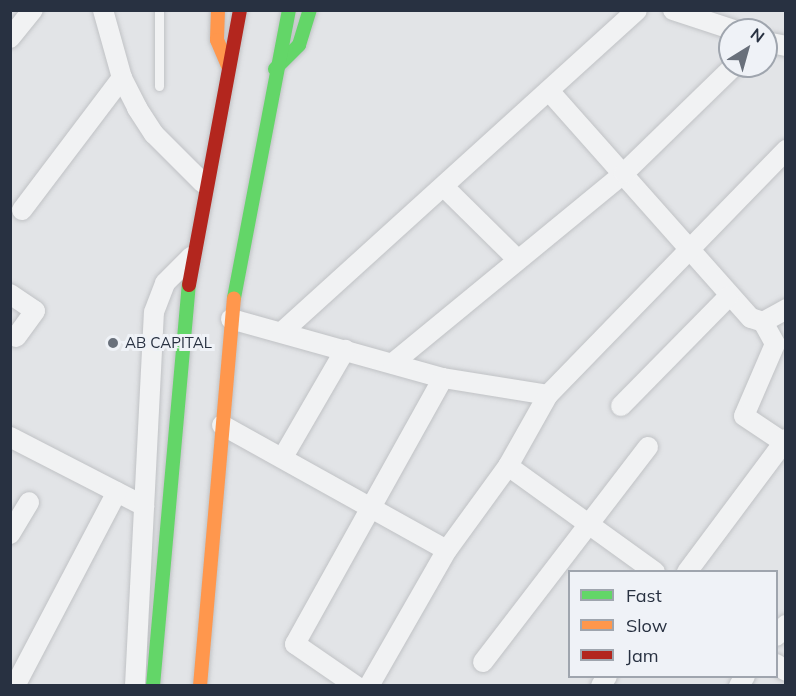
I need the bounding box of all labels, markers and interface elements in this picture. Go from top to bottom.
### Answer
north arrow [718,18,778,78]
text: N [747,24,768,47]
place label: AB CAPITAL [125,334,212,352]
marker: AB CAPITAL [106,336,120,350]
legend [568,570,778,678]
text: Fast [626,584,662,607]
text: Slow [626,614,667,637]
text: Jam [626,644,659,667]

